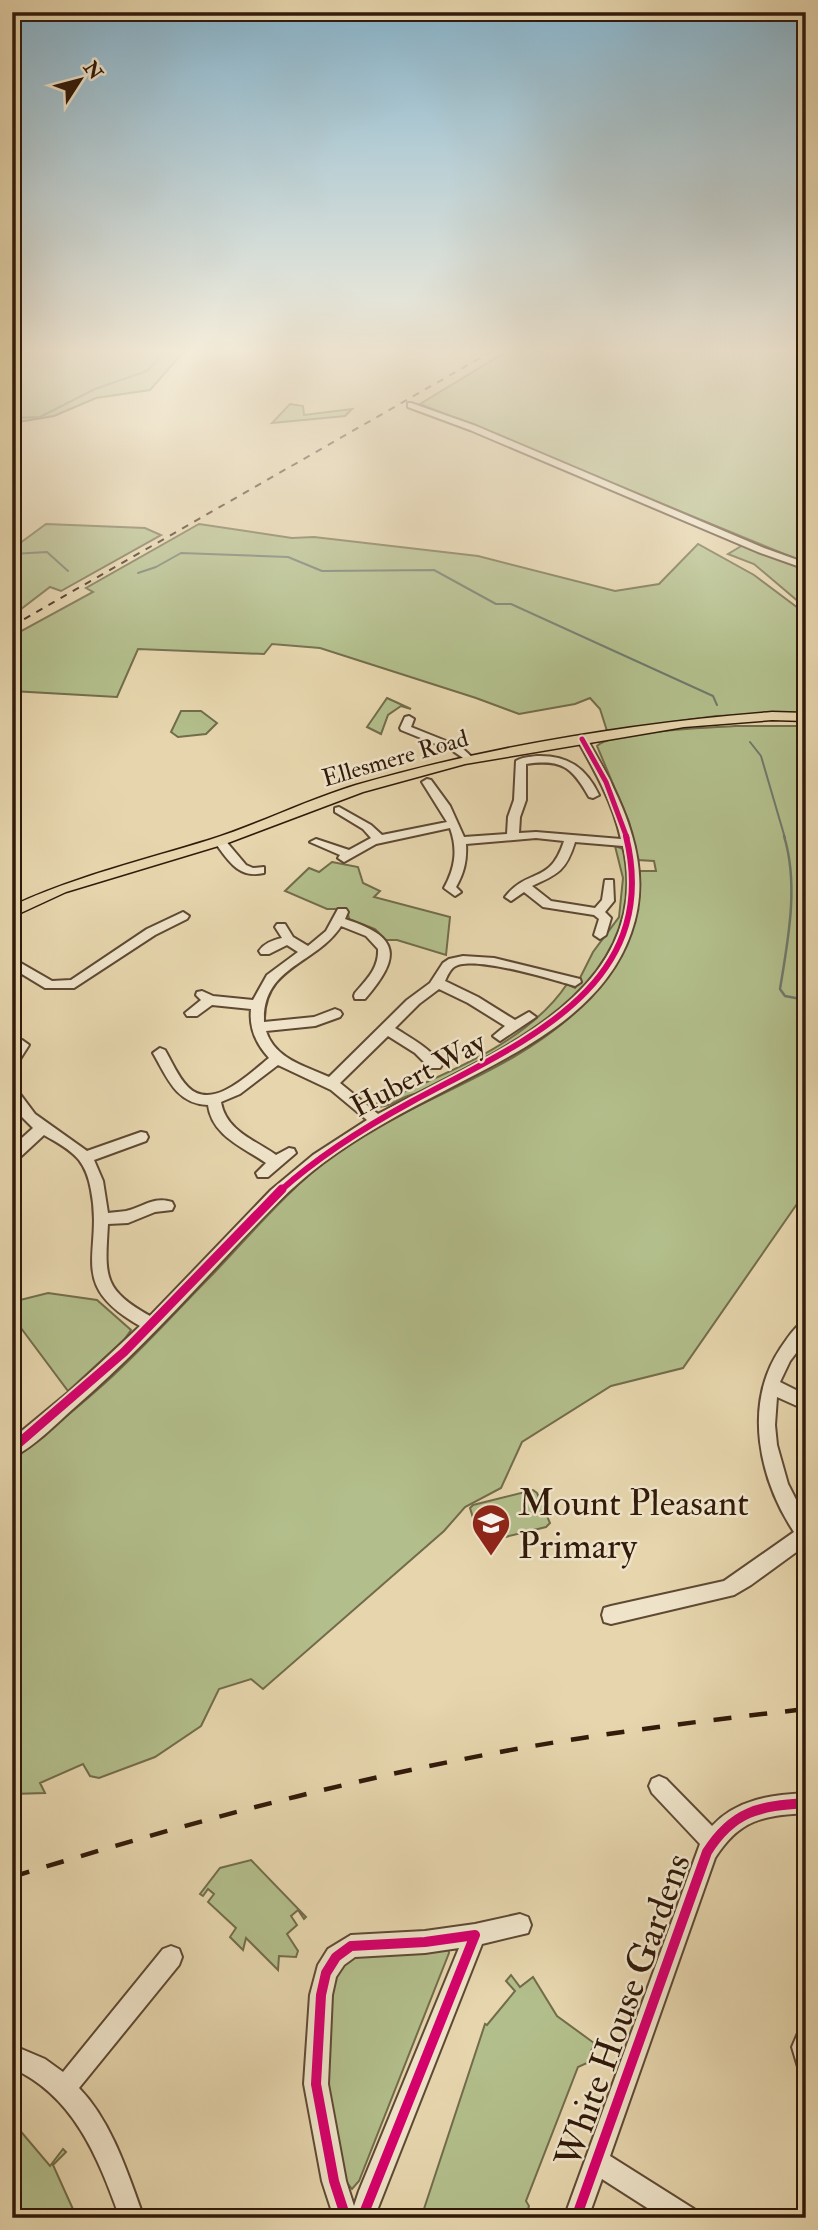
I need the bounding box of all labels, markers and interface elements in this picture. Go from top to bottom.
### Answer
north arrow [46,46,116,116]
text: N [78,56,108,85]
street label: Ellesmere Road [319,723,472,794]
street label: Hubert Way [345,1023,493,1125]
place label: Mount Pleasant Primary [518,1480,749,1570]
school or university icon: Mount Pleasant Primary [470,1502,512,1557]
street label: White House Gardens [544,1847,702,2175]

